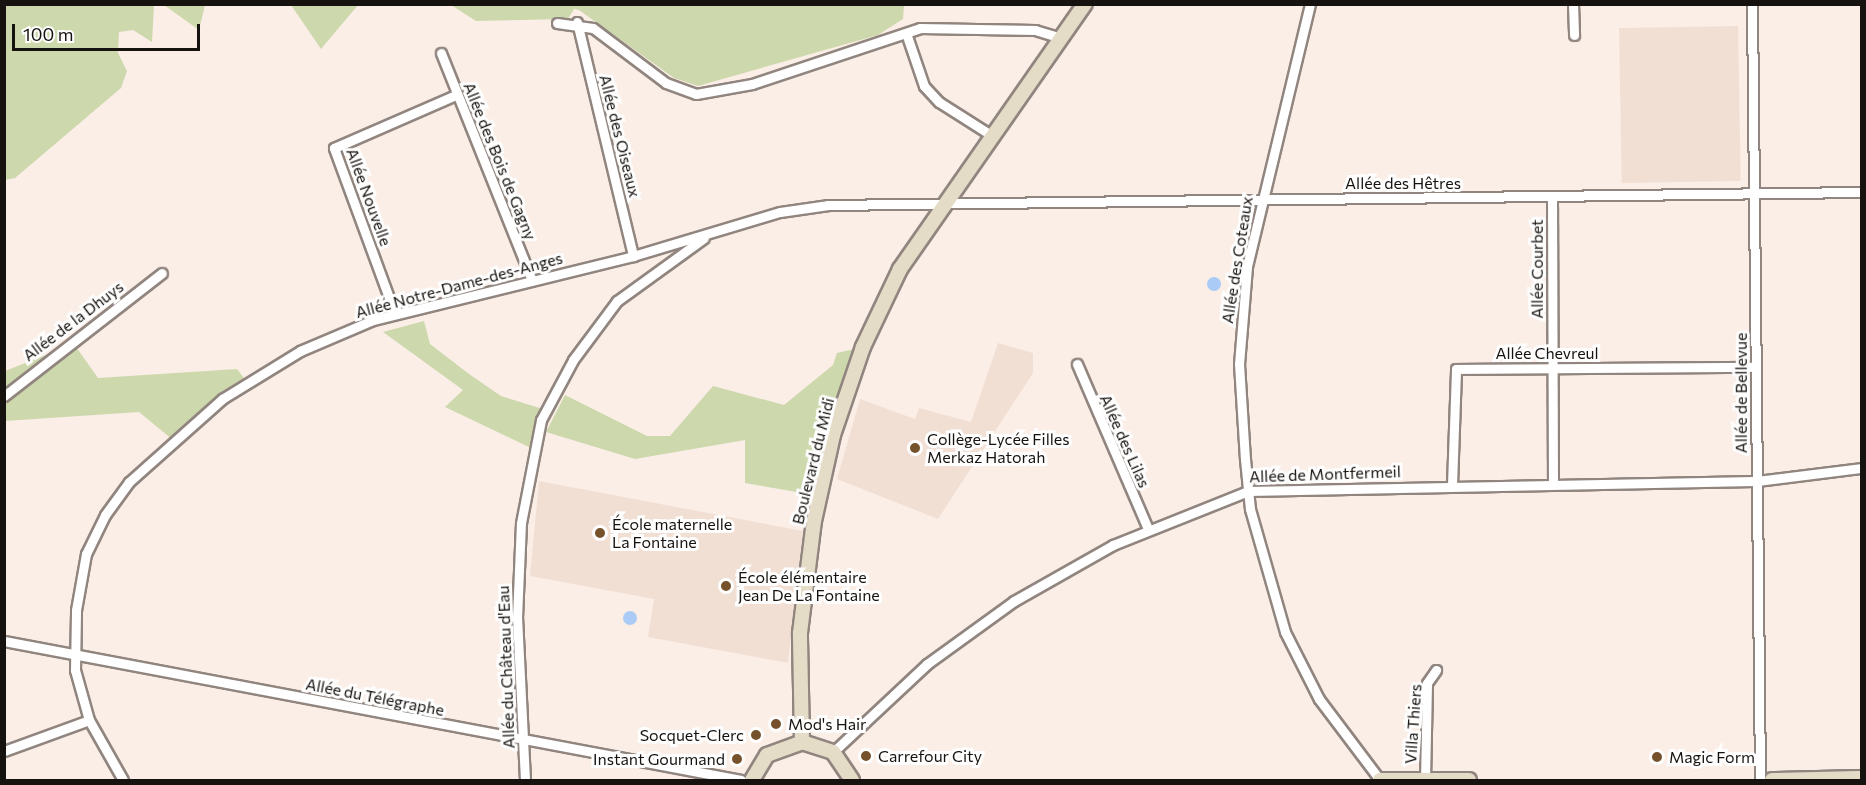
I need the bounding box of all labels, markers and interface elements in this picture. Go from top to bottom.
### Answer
scale bar [15,12,202,50]
text: 100 m [23,23,73,45]
street label: Allée des Oiseaux [595,73,645,199]
street label: Allée des Bois de Gagny [460,79,540,243]
street label: Allée Nouvelle [342,146,396,248]
street label: Allée des Hêtres [1345,173,1461,193]
street label: Allée des Coteaux [1217,195,1257,325]
street label: Allée Courbet [1527,219,1547,319]
street label: Allée Notre-Dame-des-Anges [353,248,565,322]
street label: Allée de la Dhuys [19,277,127,365]
street label: Allée de Bellevue [1731,333,1751,453]
street label: Allée Chevreul [1495,343,1599,363]
street label: Allée des Lilas [1096,391,1154,491]
street label: Boulevard du Midi [788,396,838,526]
place label: Collège-Lycée Filles Merkaz Hatorah [927,429,1069,467]
marker: Collège-Lycée Filles Merkaz Hatorah [908,441,922,455]
street label: Allée de Montfermeil [1249,462,1401,486]
place label: École maternelle La Fontaine [612,514,732,552]
marker: École maternelle La Fontaine [593,526,607,540]
place label: École élémentaire Jean De La Fontaine [738,567,880,605]
marker: École élémentaire Jean De La Fontaine [719,579,733,593]
street label: Allée du Château d'Eau [494,585,518,749]
street label: Allée du Télégraphe [304,674,446,720]
street label: Villa Thiers [1401,683,1425,765]
place label: Mod's Hair [788,714,867,734]
marker: Mod's Hair [769,717,783,731]
place label: Socquet-Clerc [640,725,744,745]
marker: Socquet-Clerc [749,728,763,742]
place label: Carrefour City [878,746,982,766]
place label: Magic Form [1669,747,1755,767]
place label: Instant Gourmand [593,749,725,769]
marker: Carrefour City [859,749,873,763]
marker: Magic Form [1650,750,1664,764]
marker: Instant Gourmand [730,752,744,766]

